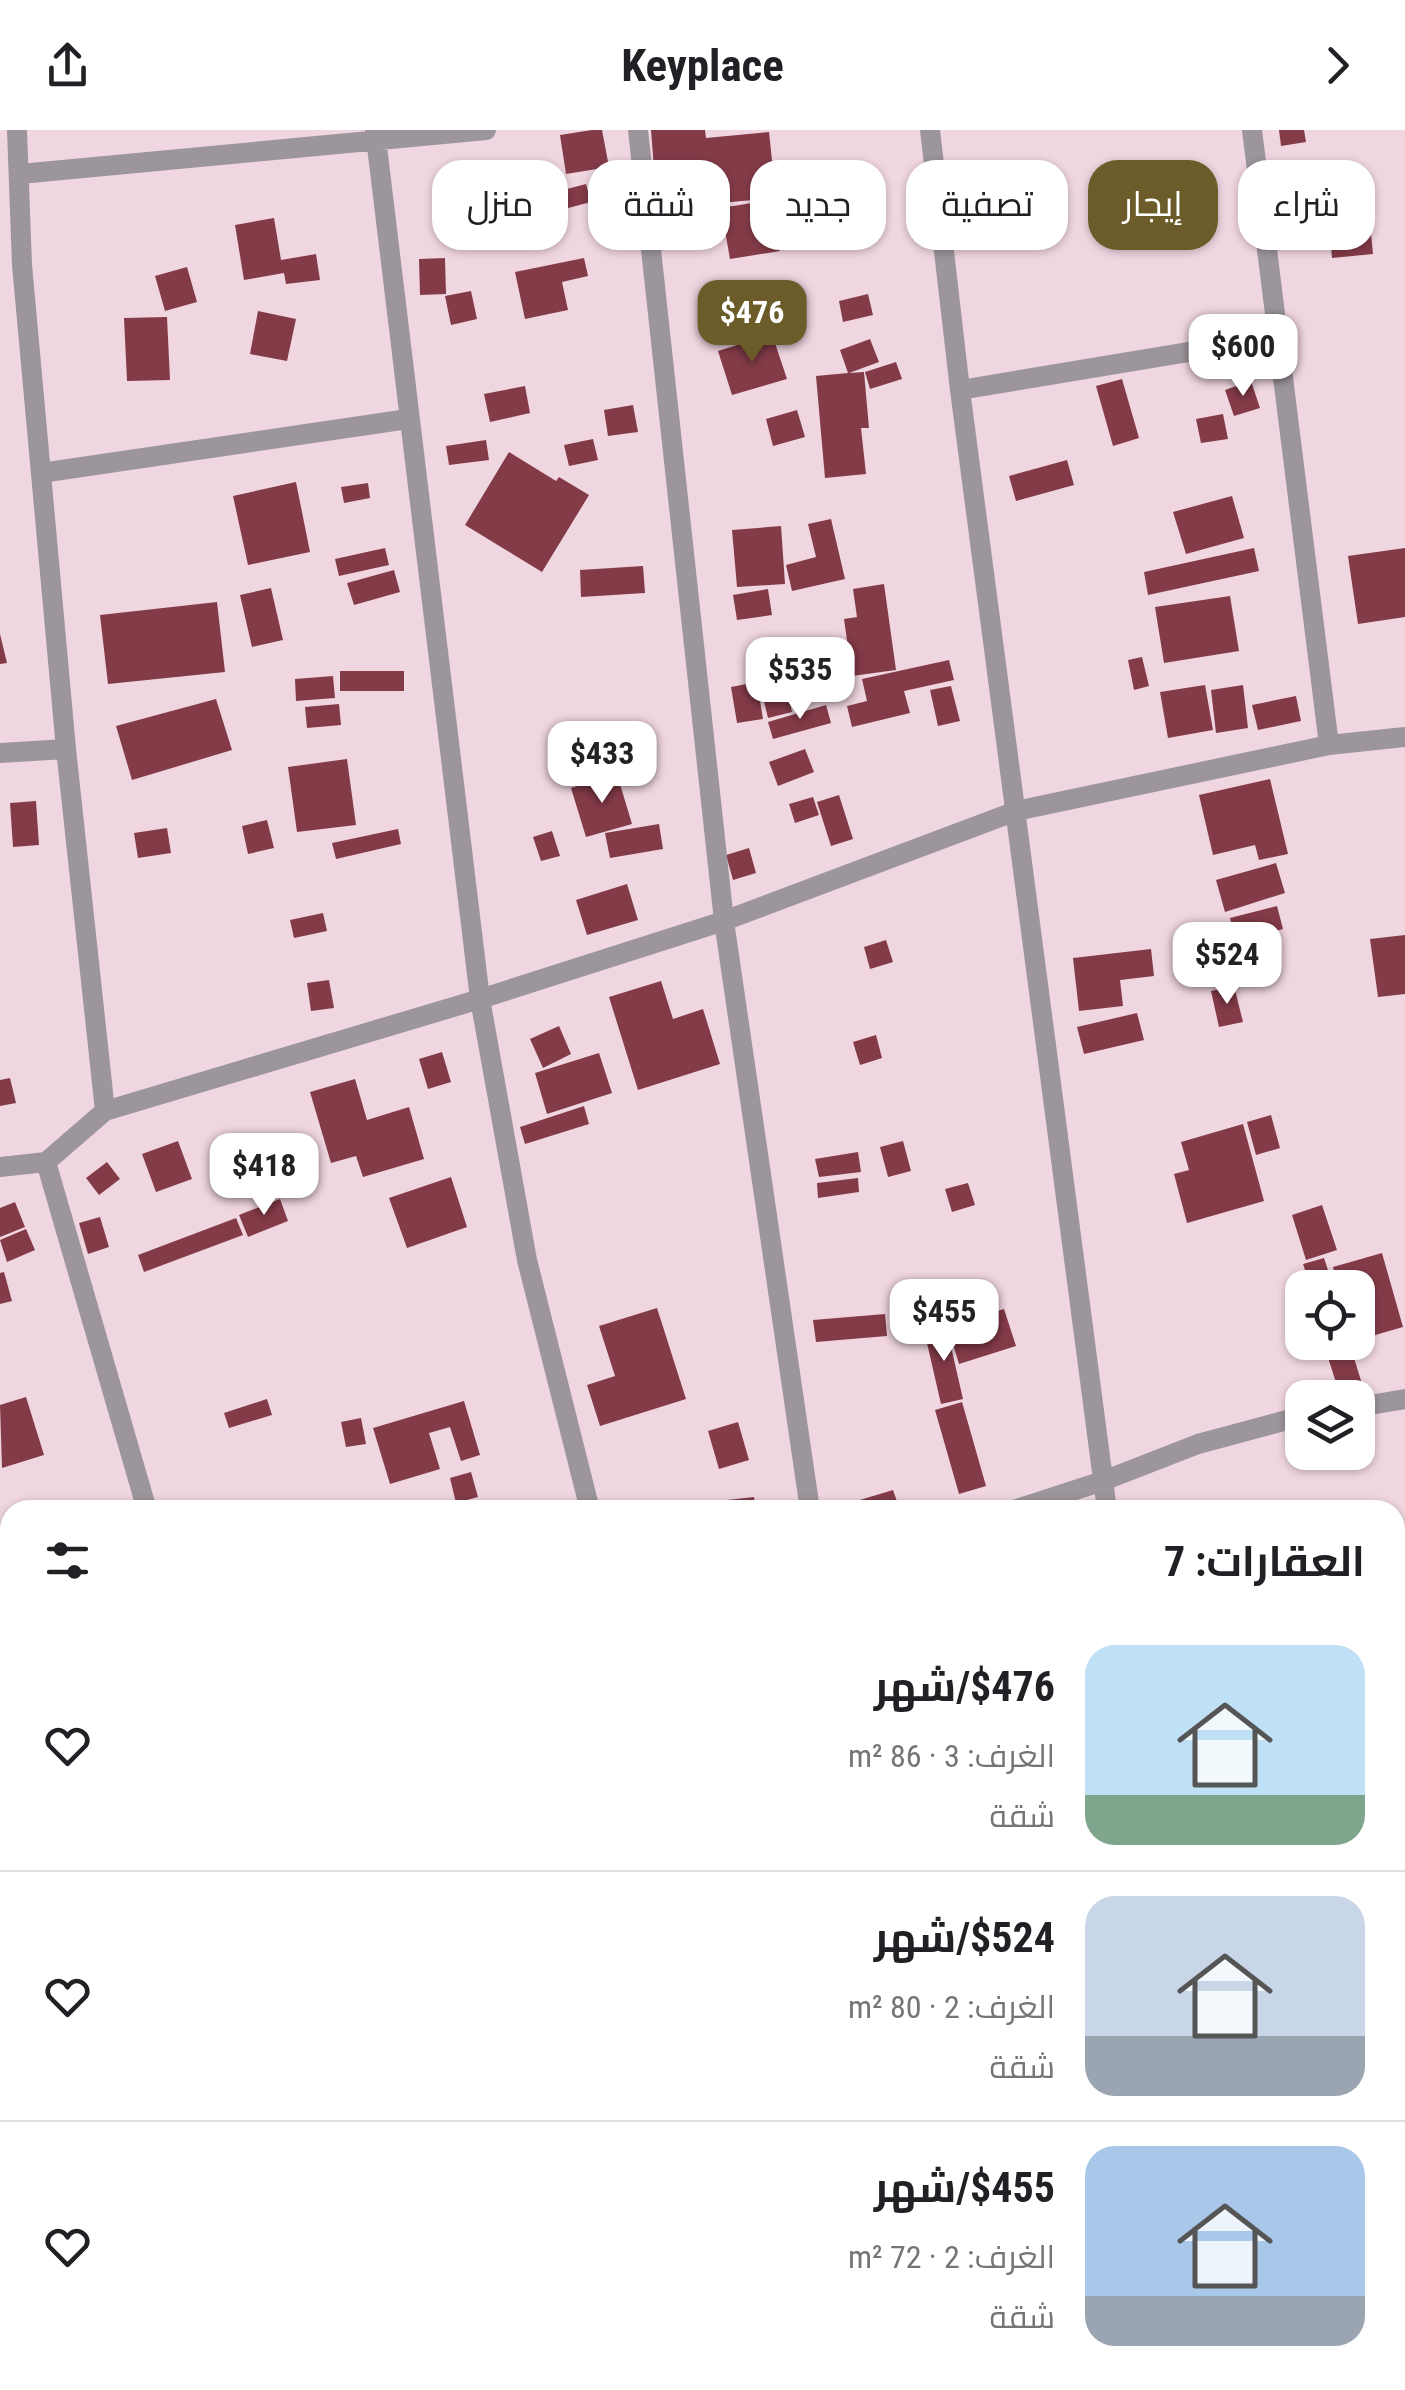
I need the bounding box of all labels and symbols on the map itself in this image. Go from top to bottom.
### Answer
pin: $476 [693,280,811,365]
pin: $600 [1184,314,1302,399]
pin: $535 [741,637,859,722]
pin: $433 [543,721,661,806]
pin: $524 [1168,922,1286,1007]
pin: $418 [205,1133,323,1218]
pin: $455 [885,1279,1003,1364]

